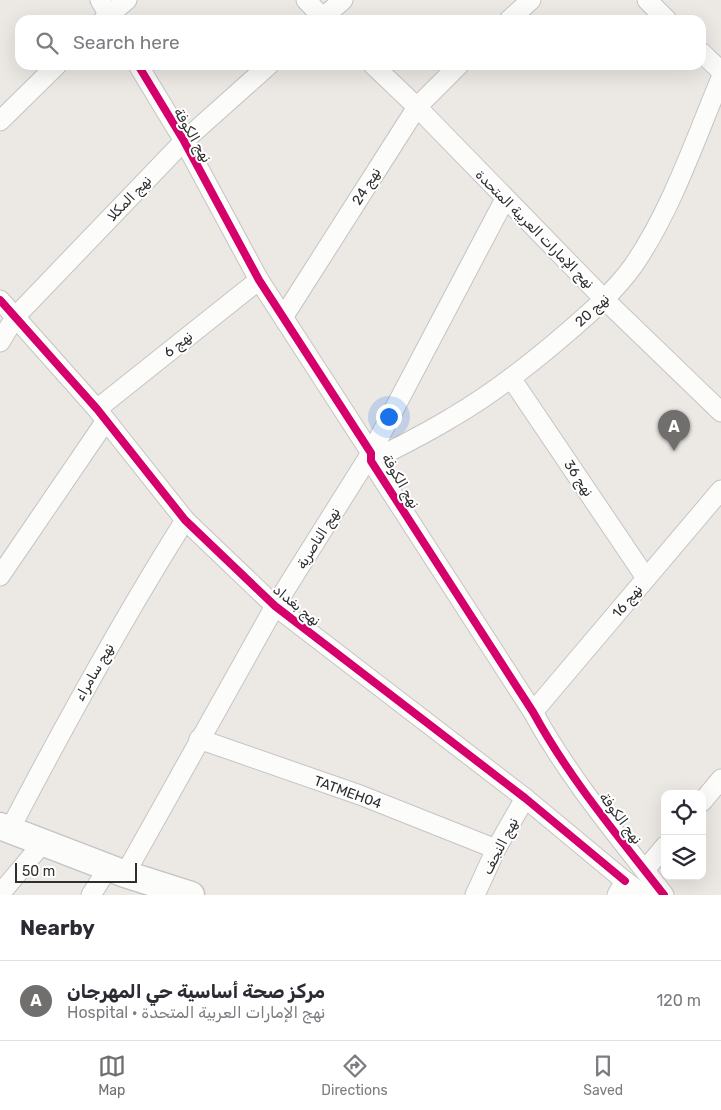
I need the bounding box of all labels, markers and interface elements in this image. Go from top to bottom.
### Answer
search box [15,15,706,70]
icon: search [33,29,61,57]
text: Search here [73,31,180,54]
street label: نهج الكوفة [168,105,215,167]
street label: نهج 24 [348,164,386,209]
street label: نهج الإمارات العربية المتحدة [470,166,598,294]
street label: نهج المكلا [104,172,157,226]
street label: نهج 20 [572,290,614,332]
street label: نهج 6 [160,328,197,363]
your location [376,404,402,430]
pin: A [658,410,690,451]
street label: نهج الكوفة [376,451,423,513]
street label: نهج 36 [559,457,597,501]
street label: نهج الناصرية [293,504,346,573]
street label: نهج بغداد [268,581,324,631]
street label: نهج 16 [609,581,648,623]
street label: نهج سامراء [71,640,120,705]
street label: TATMEH04 [312,772,384,813]
street label: نهج الكوفة [594,789,646,849]
map controls [661,790,706,880]
button: locate [661,790,706,835]
street label: نهج النجف [479,815,524,879]
button: layers [661,835,706,880]
scale bar [15,860,138,883]
text: 50 m [22,863,55,880]
text: Nearby [20,915,95,940]
text: مركز صحة أساسية حي المهرجان [67,980,325,1003]
text: A [30,991,42,1010]
text: 120 m [656,991,701,1010]
text: Hospital · نهج الإمارات العربية المتحدة [67,1003,325,1022]
tab: Map [98,1052,126,1099]
tab: Directions [321,1052,388,1099]
tab: Saved [583,1052,623,1099]

